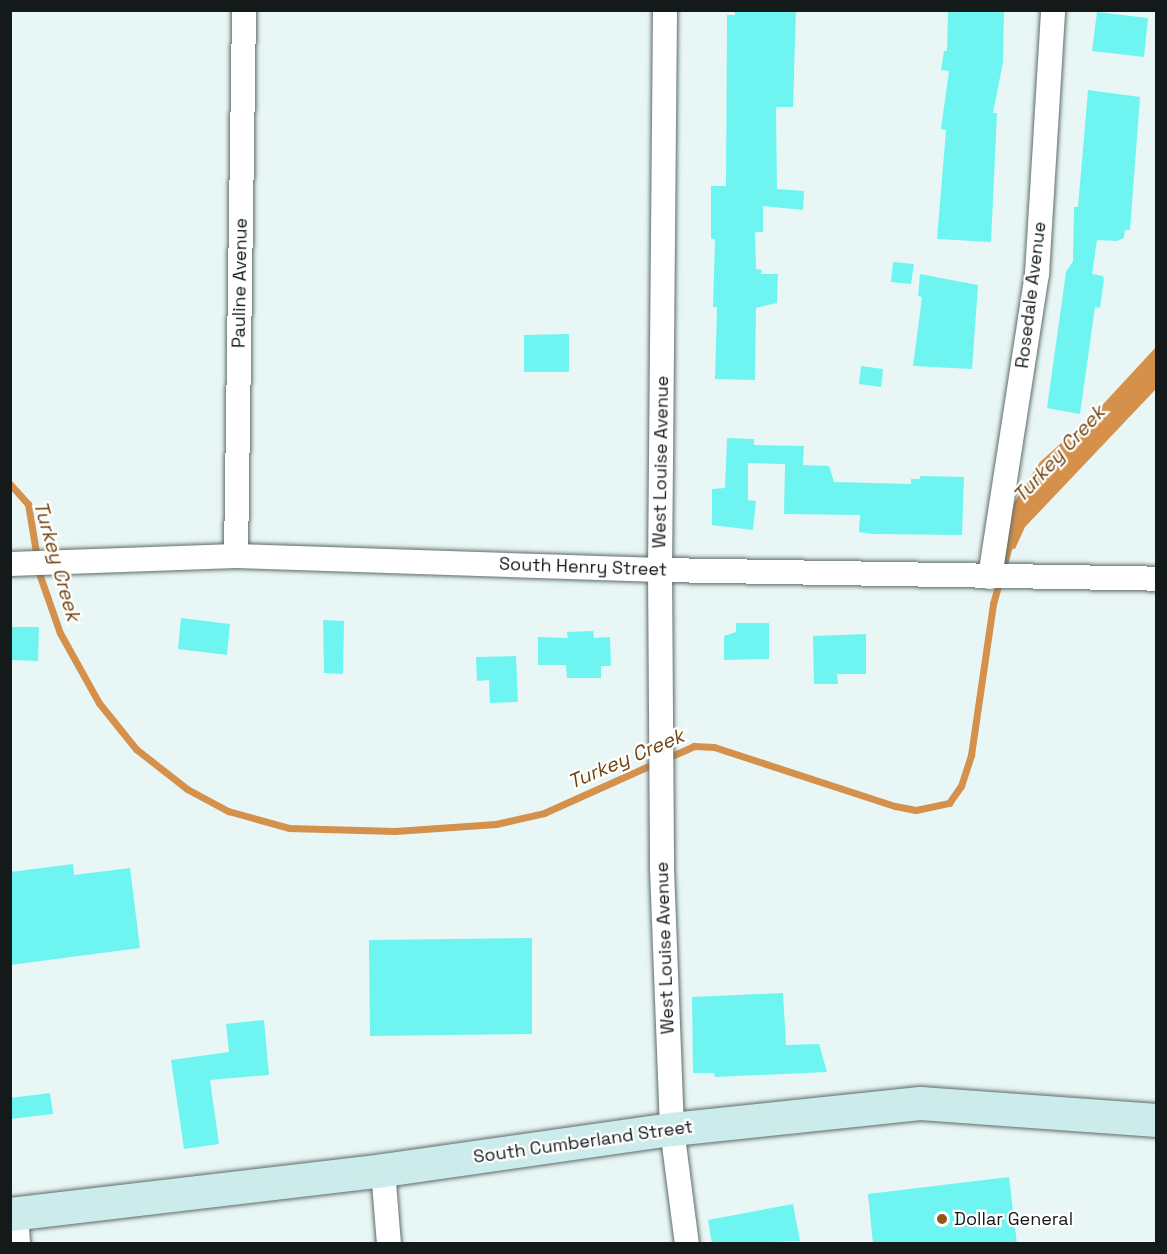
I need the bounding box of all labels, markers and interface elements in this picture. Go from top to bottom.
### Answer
street label: Pauline Avenue [228,218,252,348]
street label: Rosedale Avenue [1011,220,1051,370]
street label: West Louise Avenue [649,375,673,549]
water label: Turkey Creek [1008,401,1110,507]
water label: Turkey Creek [28,498,86,624]
street label: South Henry Street [499,553,667,581]
water label: Turkey Creek [564,724,688,794]
street label: West Louise Avenue [651,861,679,1035]
street label: South Cumberland Street [472,1116,694,1168]
place label: Dollar General [954,1208,1073,1230]
marker: Dollar General [935,1212,949,1226]

